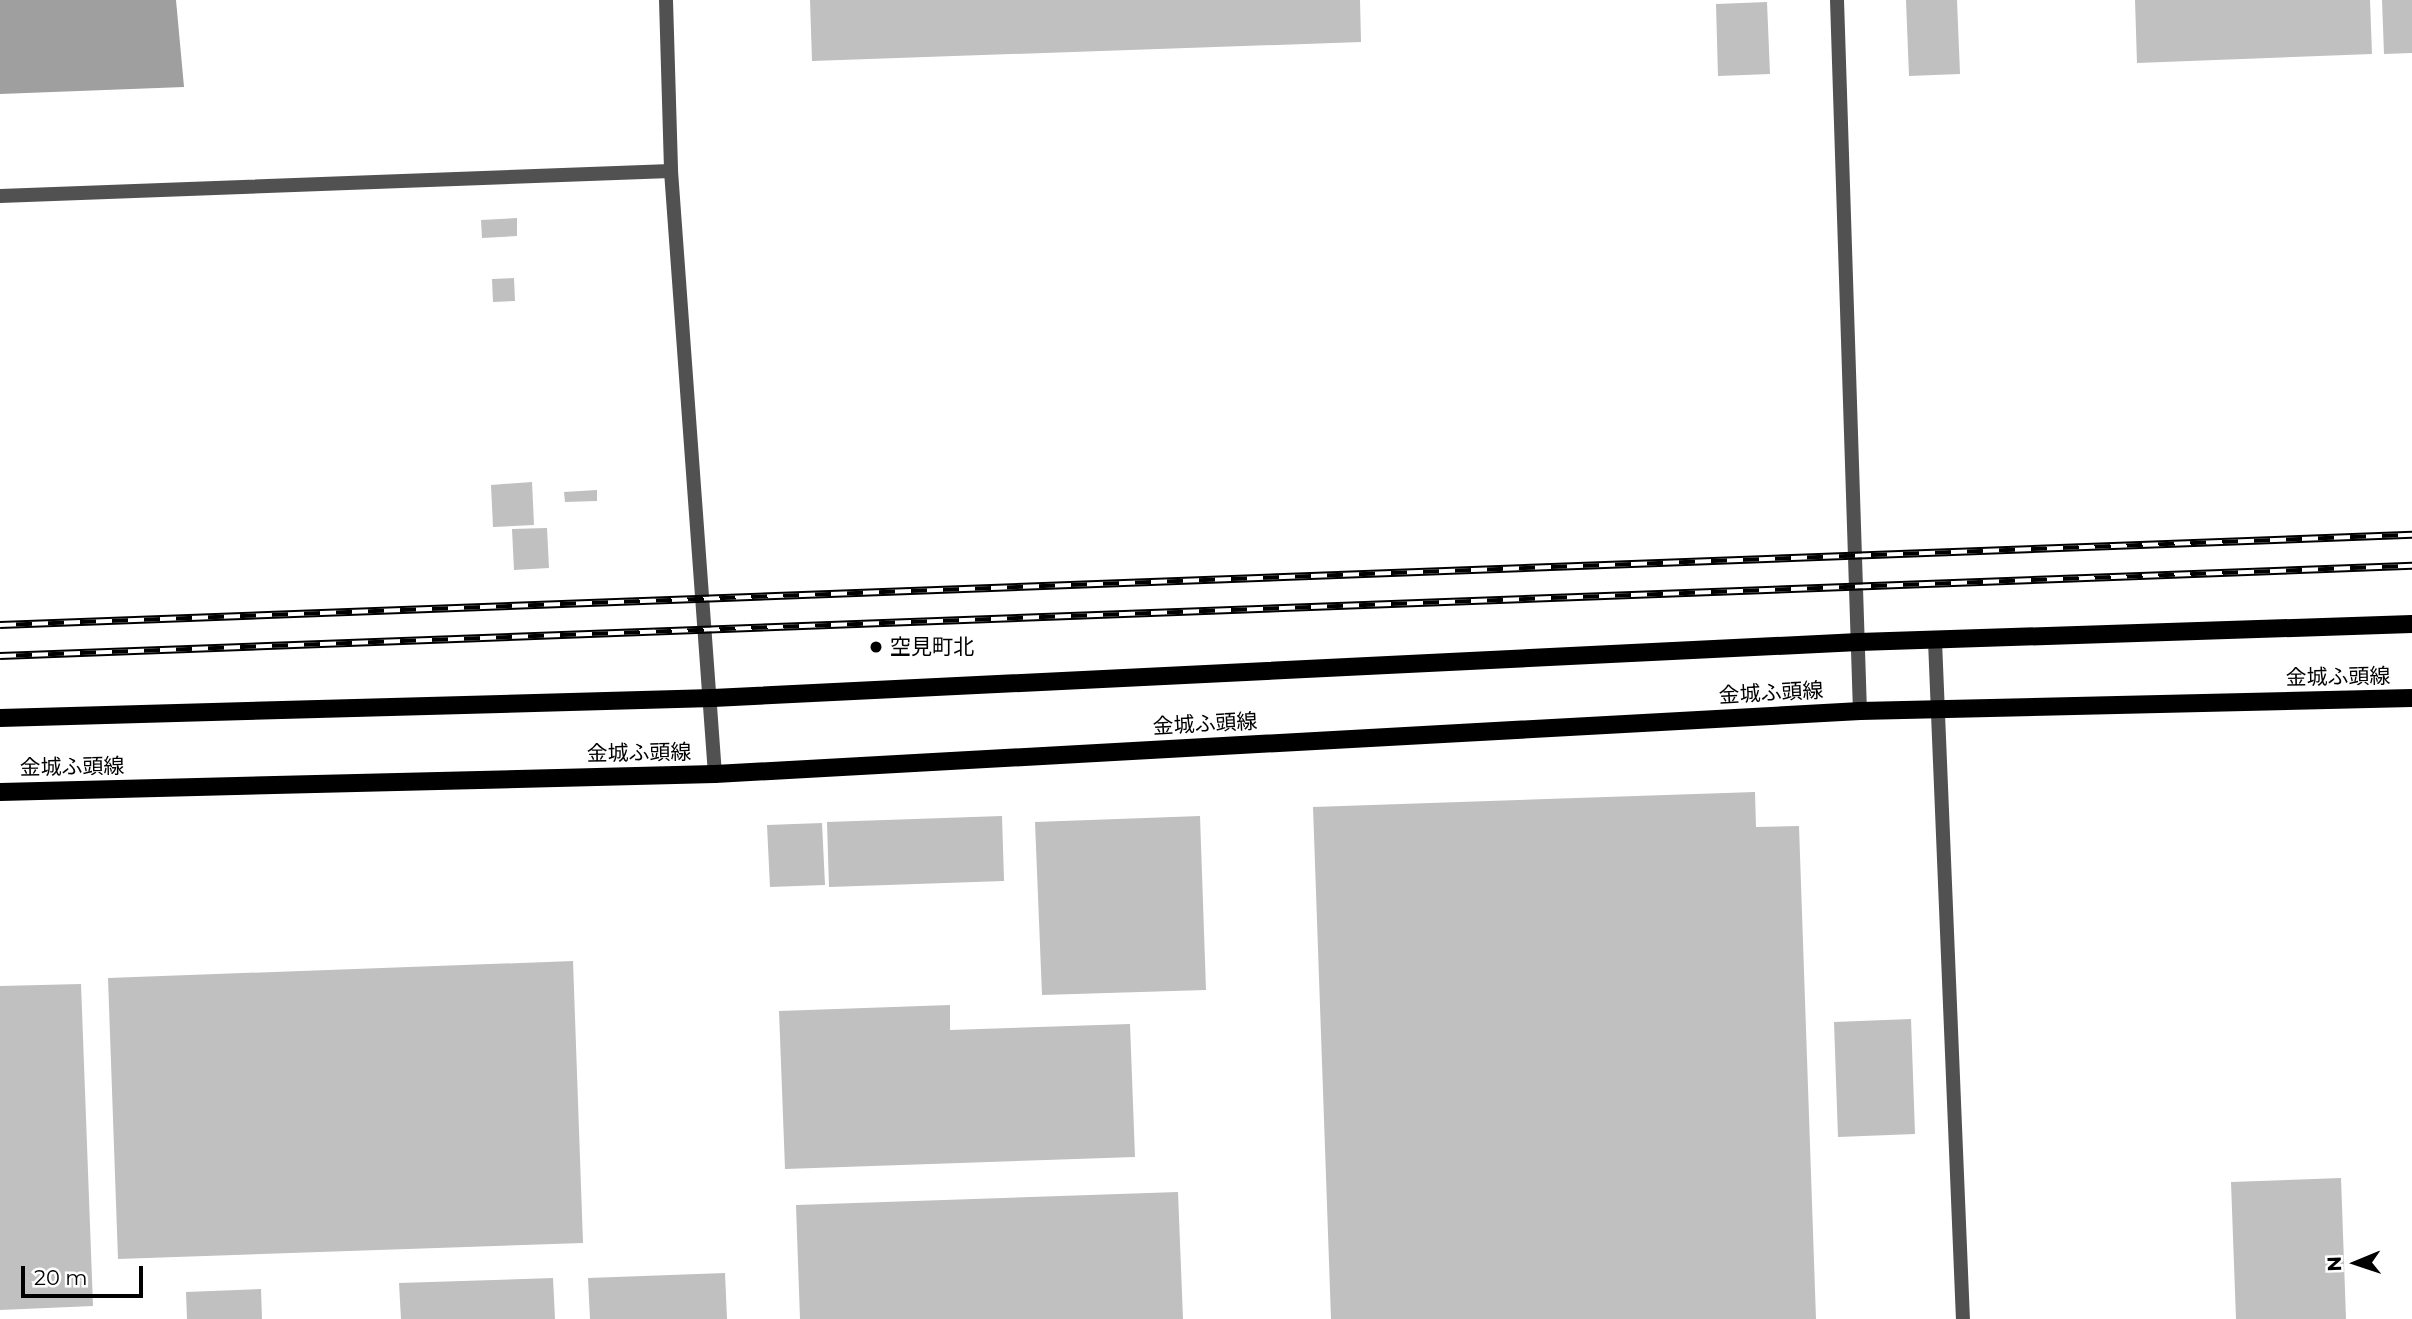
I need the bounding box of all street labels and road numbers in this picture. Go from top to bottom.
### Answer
street label: 金城ふ頭線 [2285,663,2391,691]
street label: 金城ふ頭線 [1718,678,1824,708]
street label: 金城ふ頭線 [1152,709,1258,739]
street label: 金城ふ頭線 [586,739,692,767]
street label: 金城ふ頭線 [19,753,125,781]

